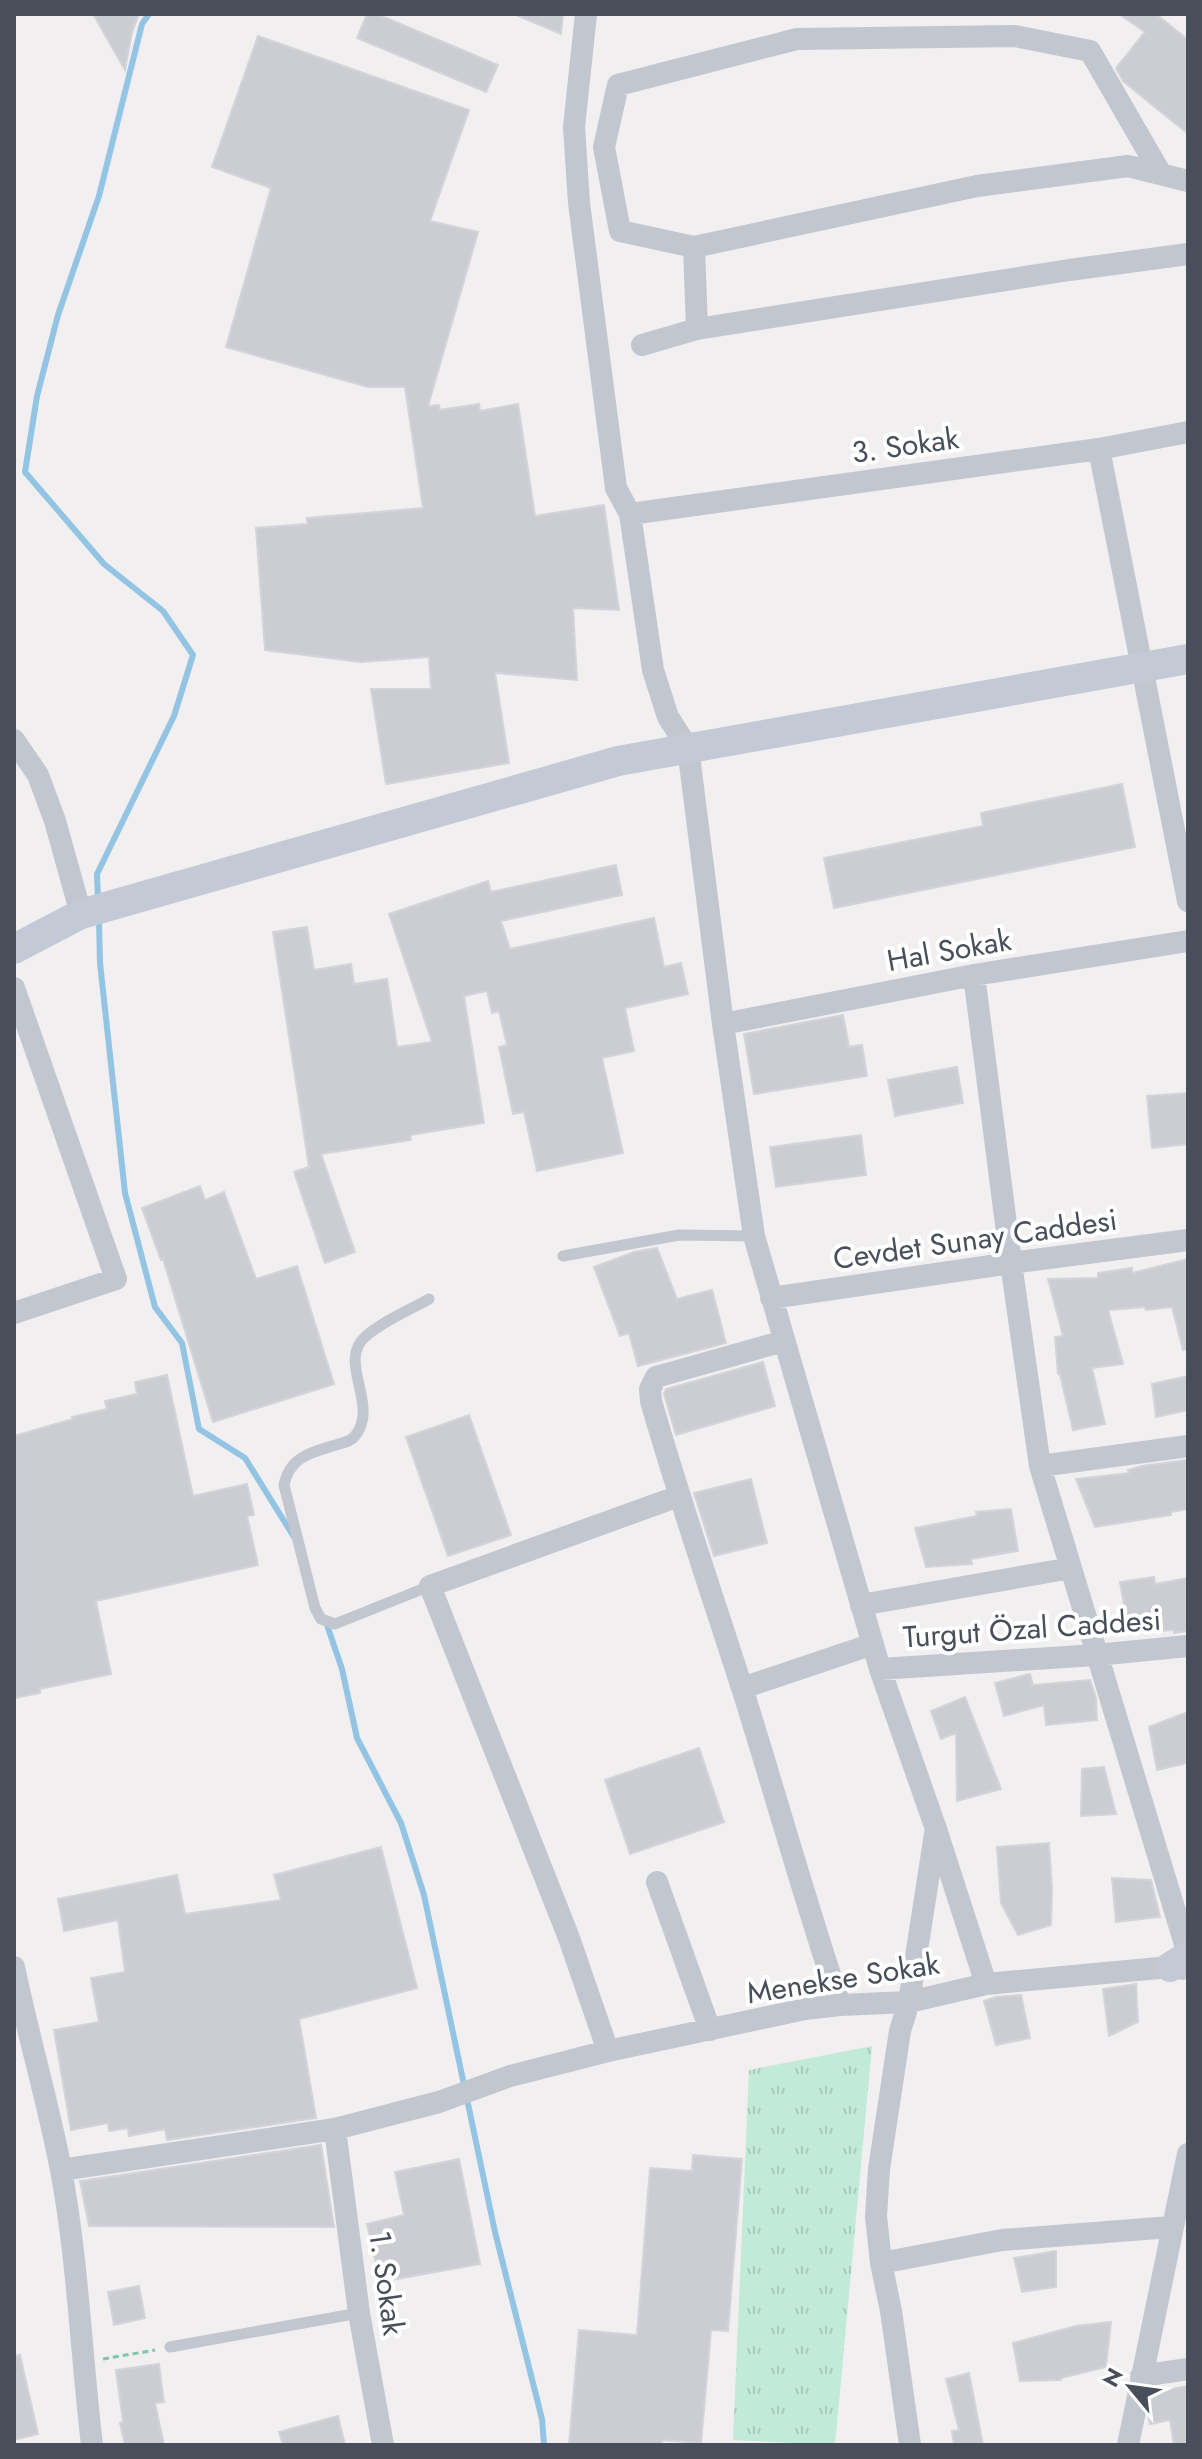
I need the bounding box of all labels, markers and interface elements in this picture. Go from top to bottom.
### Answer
street label: 3. Sokak [849,416,962,474]
street label: Hal Sokak [884,918,1015,982]
street label: Cevdet Sunay Caddesi [830,1198,1120,1280]
street label: Turgut Özal Caddesi [902,1598,1162,1658]
street label: Menekse Sokak [744,1941,943,2014]
street label: 1. Sokak [358,2228,416,2339]
north arrow [1090,2347,1170,2427]
text: N [1094,2362,1131,2393]

